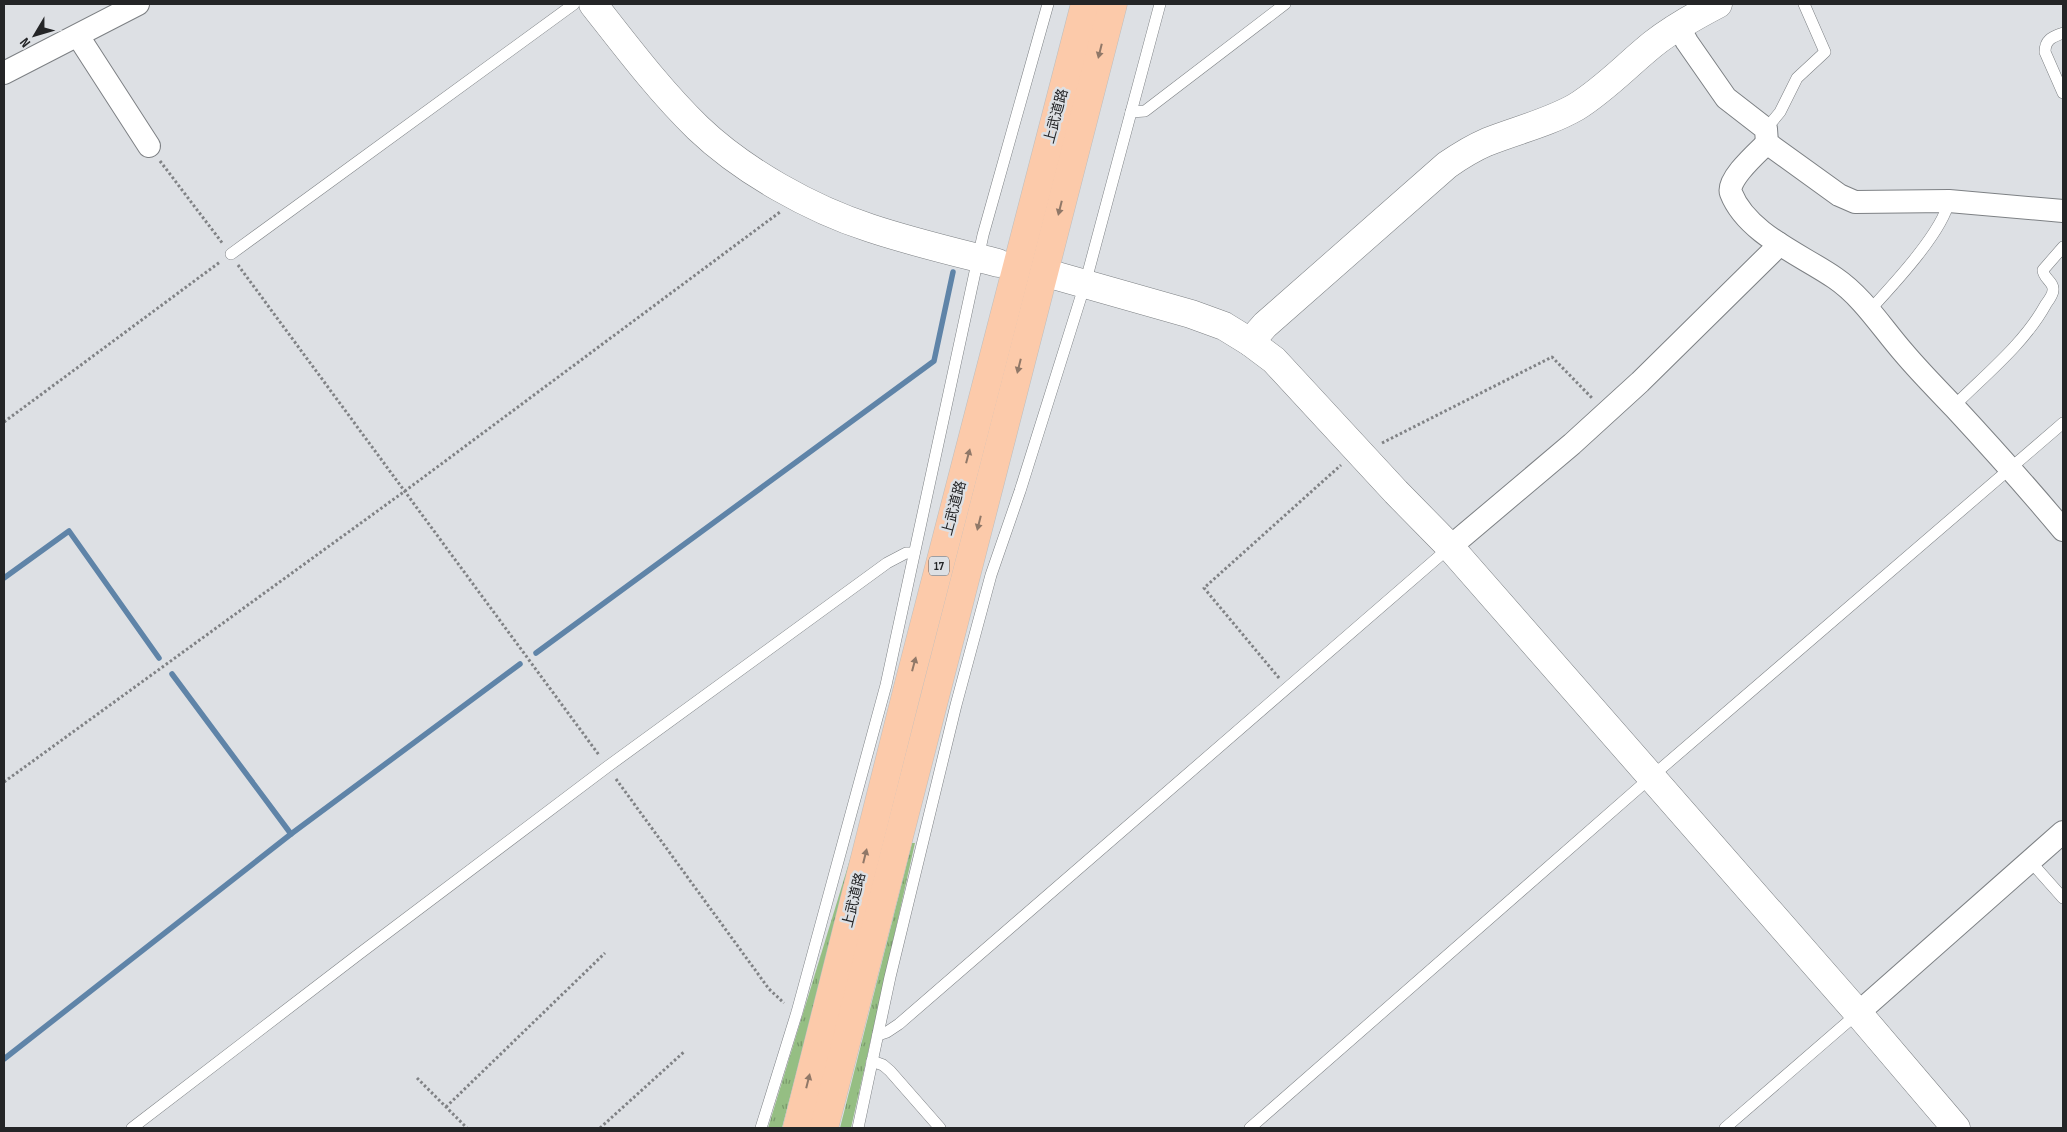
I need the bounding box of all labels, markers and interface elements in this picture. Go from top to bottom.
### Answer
north arrow [10,10,60,60]
text: N [16,35,34,51]
one-way arrow [1096,43,1104,58]
street label: 上武道路 [1041,87,1071,145]
one-way arrow [1056,201,1064,216]
one-way arrow [1015,358,1023,373]
one-way arrow [964,448,972,464]
street label: 上武道路 [939,479,969,537]
one-way arrow [974,516,982,531]
road number: 17 [929,556,949,576]
one-way arrow [910,657,918,672]
one-way arrow [862,848,870,863]
street label: 上武道路 [839,871,869,929]
one-way arrow [805,1073,813,1088]

